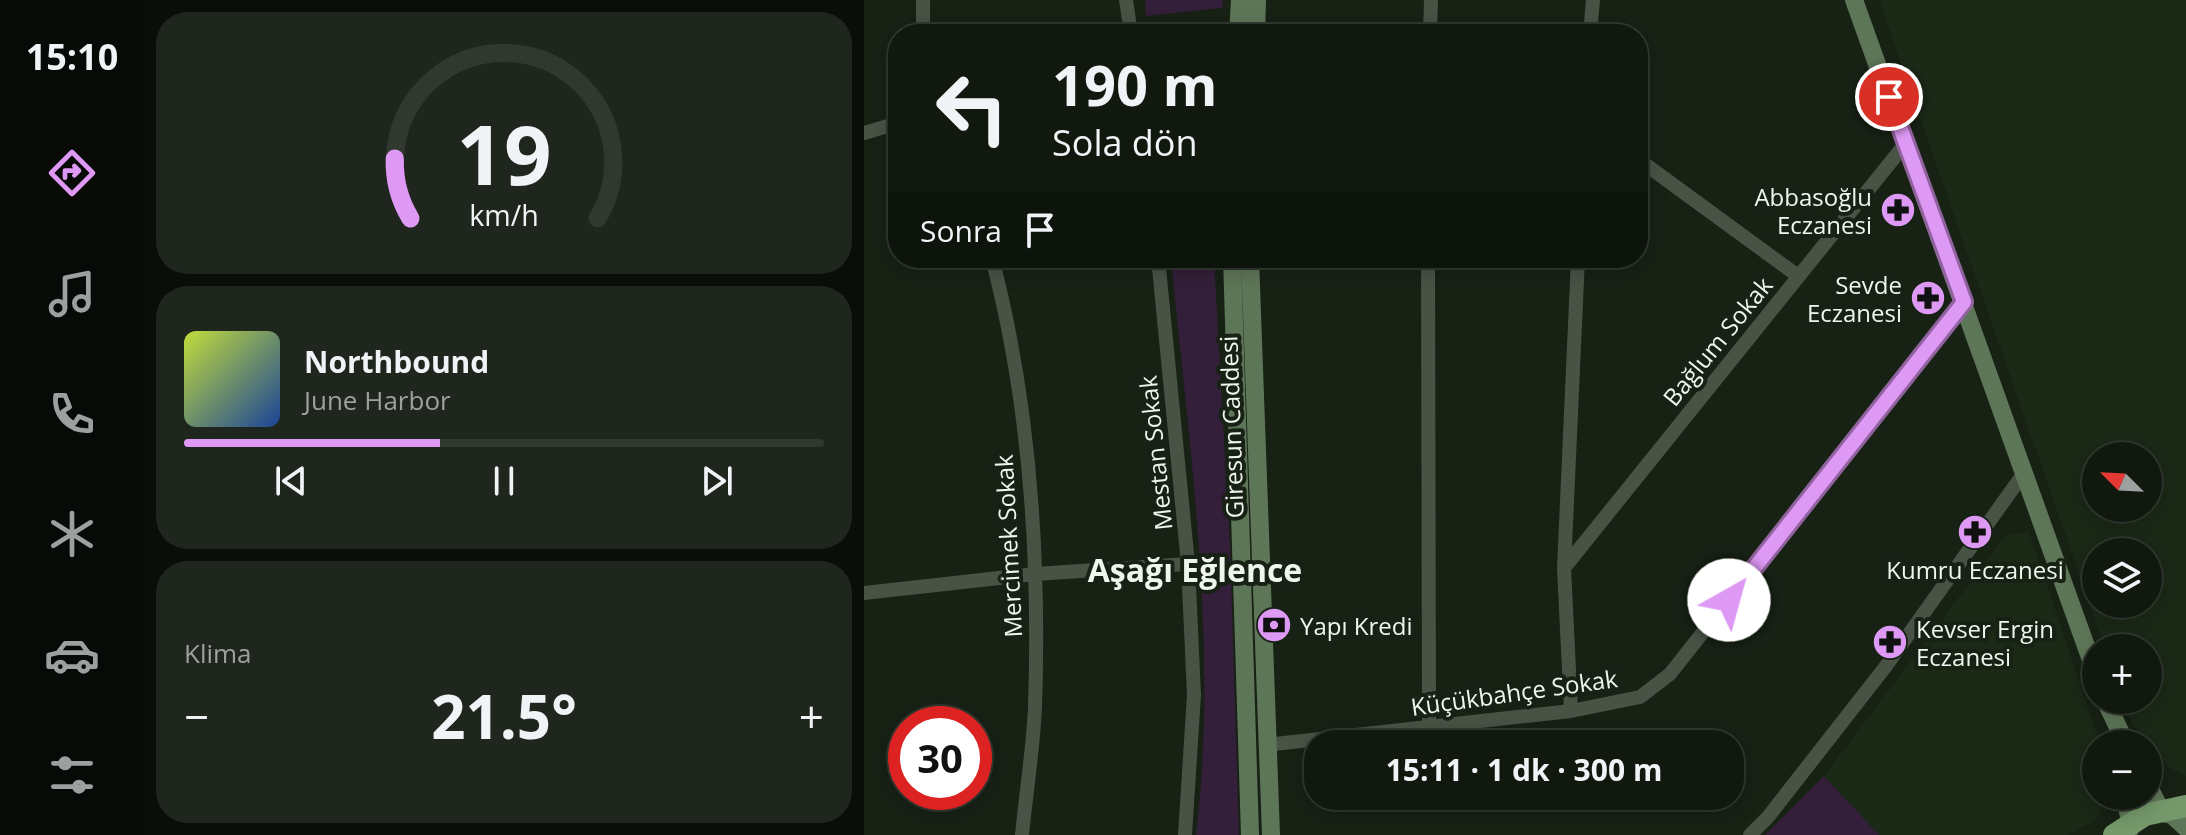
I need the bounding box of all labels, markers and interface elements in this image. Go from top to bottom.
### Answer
text: 15:10 [26,32,118,81]
text: 190 m [1052,46,1218,122]
icon: left [920,56,1024,160]
pin [1855,63,1923,131]
icon: arrive [1867,75,1911,119]
text: 19 [456,96,552,209]
text: Sola dön [1052,118,1198,167]
icon: directions [44,145,100,201]
place label: Abbasoğlu Eczanesi [1754,180,1872,241]
pharmacy icon: Abbasoğlu Eczanesi [1879,191,1917,229]
text: km/h [469,195,539,234]
icon: arrive [1018,208,1062,252]
text: Sonra [920,210,1002,251]
icon: music [44,266,100,322]
place label: Sevde Eczanesi [1807,268,1902,329]
street label: Bağlum Sokak [1655,269,1780,412]
pharmacy icon: Sevde Eczanesi [1909,279,1947,317]
street label: Giresun Caddesi [1211,335,1251,519]
text: Northbound [304,341,489,382]
street label: Mestan Sokak [1130,374,1180,532]
text: June Harbor [304,382,451,418]
icon: phone [44,386,100,442]
north arrow [2082,442,2162,522]
map controls [2082,442,2162,810]
street label: Mercimek Sokak [987,453,1029,638]
icon: previous [269,459,313,503]
icon: pause [482,459,526,503]
icon: next [695,459,739,503]
icon: climate [44,506,100,562]
pharmacy icon: Kumru Eczanesi [1956,513,1994,551]
button: layers [2082,538,2162,618]
district label: Aşağı Eğlence [1088,548,1302,591]
place label: Kumru Eczanesi [1886,553,2064,586]
position arrow [1687,558,1771,642]
bank icon: Yapı Kredi [1255,606,1293,644]
place label: Yapı Kredi [1300,609,1412,642]
place label: Kevser Ergin Eczanesi [1916,612,2054,673]
pharmacy icon: Kevser Ergin Eczanesi [1871,623,1909,661]
icon: car [44,627,100,683]
button: + [2082,634,2162,714]
text: Klima [184,635,252,671]
street label: Küçükbahçe Sokak [1409,661,1620,723]
text: 21.5° [431,675,577,757]
text: − [184,686,209,746]
text: + [799,686,824,746]
speed limit sign: 30 [888,706,992,810]
button: − [2082,730,2162,810]
icon: filters [44,747,100,803]
text: 15:11 · 1 dk · 300 m [1386,749,1662,790]

